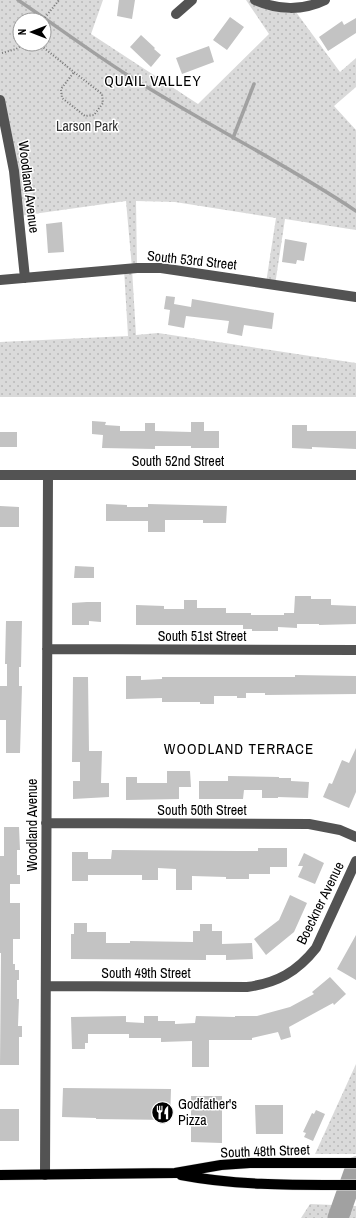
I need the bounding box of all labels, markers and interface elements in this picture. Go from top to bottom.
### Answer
north arrow [12,12,52,52]
text: N [15,29,29,35]
district label: QUAIL VALLEY [104,70,202,91]
park label: Larson Park [56,117,118,135]
street label: Woodland Avenue [14,140,44,234]
street label: South 53rd Street [146,246,238,274]
street label: South 52nd Street [132,452,224,470]
street label: South 51st Street [158,627,246,645]
district label: WOODLAND TERRACE [164,738,314,759]
street label: Woodland Avenue [23,779,41,871]
street label: South 50th Street [157,801,247,819]
street label: Boeckner Avenue [292,859,348,947]
street label: South 49th Street [101,964,191,982]
place label: Godfather's Pizza [178,1095,237,1129]
restaurant icon: Godfather's Pizza [149,1099,175,1125]
street label: South 48th Street [220,1140,310,1162]

